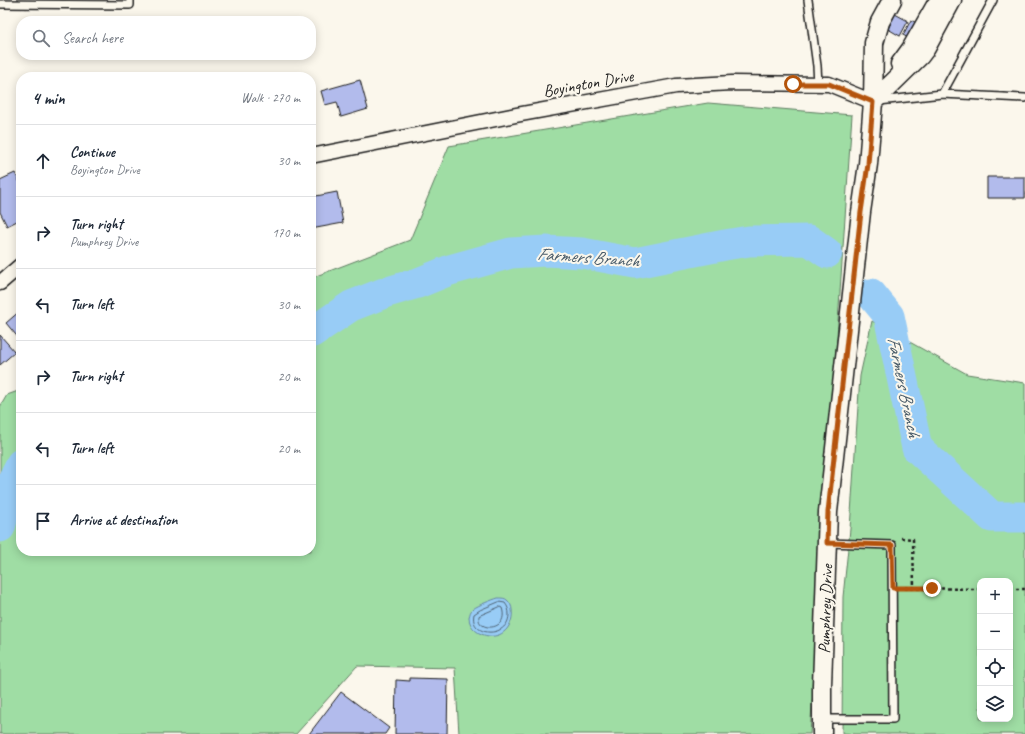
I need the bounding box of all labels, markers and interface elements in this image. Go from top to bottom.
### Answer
search box [16,16,316,60]
icon: search [30,27,52,49]
text: Search here [62,29,123,48]
street label: Boyington Drive [541,65,636,102]
route start [784,75,802,93]
text: 4 min [32,88,65,109]
text: Walk · 270 m [241,90,300,106]
text: Continue [70,143,115,162]
icon: ahead [32,150,54,172]
text: 30 m [278,153,300,169]
text: Boyington Drive [70,162,140,178]
text: Turn right [70,215,123,234]
icon: right [32,222,54,244]
text: 170 m [272,225,300,241]
text: Pumphrey Drive [70,234,138,250]
water label: Farmers Branch [537,242,641,272]
icon: left [32,294,54,316]
text: Turn left [70,295,113,314]
text: 30 m [278,297,300,313]
water label: Farmers Branch [883,335,926,441]
icon: right [32,366,54,388]
text: Turn right [70,367,123,386]
text: 20 m [278,369,300,385]
icon: left [32,438,54,460]
text: Turn left [70,439,113,458]
text: 20 m [278,441,300,457]
icon: arrive [32,510,54,532]
text: Arrive at destination [70,511,177,530]
street label: Pumphrey Drive [813,563,838,654]
map controls [977,578,1013,722]
button: + [977,578,1013,614]
route end [923,579,941,597]
button: − [977,614,1013,650]
button: locate [977,650,1013,686]
button: layers [977,686,1013,722]

